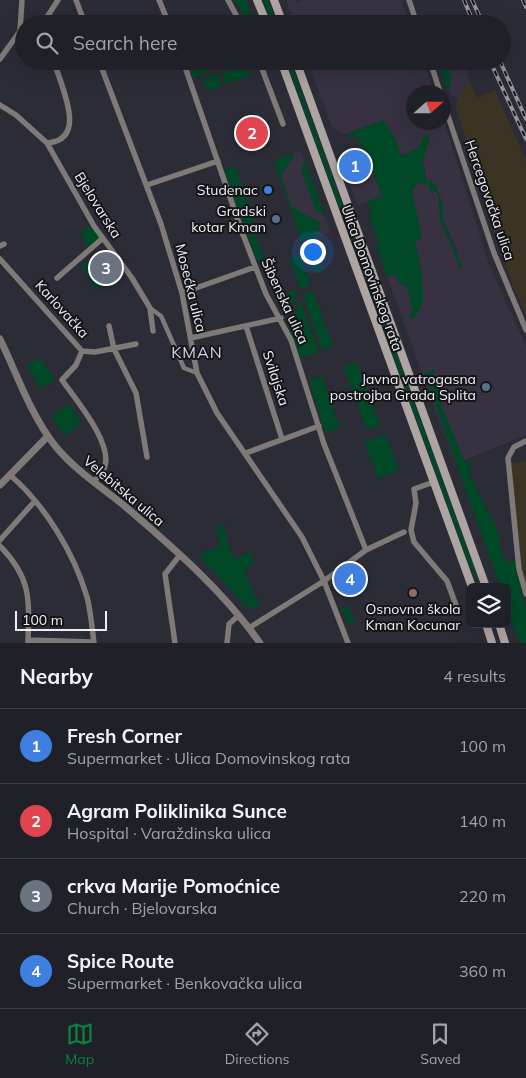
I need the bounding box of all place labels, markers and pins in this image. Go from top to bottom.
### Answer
pin: 2 [236,114,268,152]
pin: 1 [339,147,371,185]
place label: Studenac [197,181,258,199]
marker: Studenac [262,184,274,196]
place label: Gradski kotar Kman [191,202,266,236]
marker: Gradski kotar Kman [270,213,282,225]
pin: 3 [90,249,122,287]
place label: Javna vatrogasna postrojba Grada Splita [330,370,476,404]
marker: Javna vatrogasna postrojba Grada Splita [480,381,492,393]
pin: 4 [334,560,366,598]
marker: Osnovna škola Kman Kocunar [407,587,419,599]
place label: Osnovna škola Kman Kocunar [365,600,461,634]

